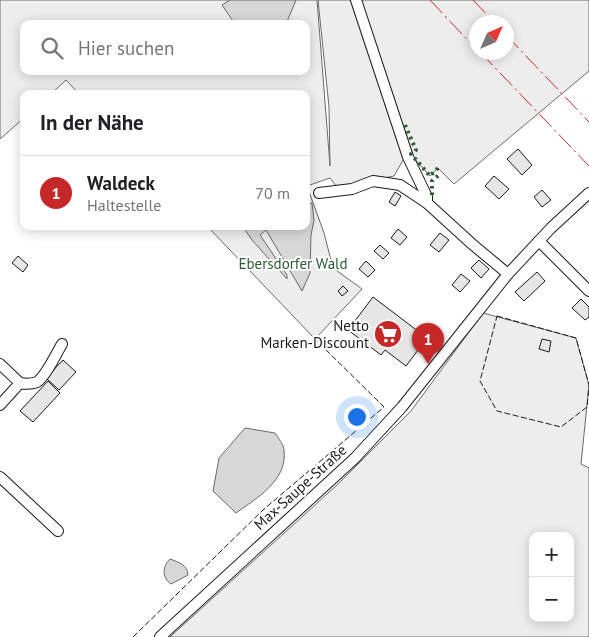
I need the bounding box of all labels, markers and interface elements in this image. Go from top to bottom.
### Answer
north arrow [469,15,514,60]
search box [20,20,310,75]
icon: search [38,34,66,62]
text: Hier suchen [78,36,174,60]
text: In der Nähe [40,109,144,136]
text: Waldeck [87,171,155,195]
text: 1 [51,183,61,203]
text: 70 m [255,183,290,203]
text: Haltestelle [87,195,161,215]
park label: Ebersdorfer Wald [238,254,348,273]
place label: Netto Marken-Discount [260,316,369,352]
supermarket icon: Netto Marken-Discount [373,319,403,349]
pin: 1 [412,323,444,364]
your location [344,404,370,430]
street label: Max-Saupe-Straße [250,440,350,534]
map controls [529,532,574,622]
button: + [529,532,574,577]
button: − [529,577,574,622]

